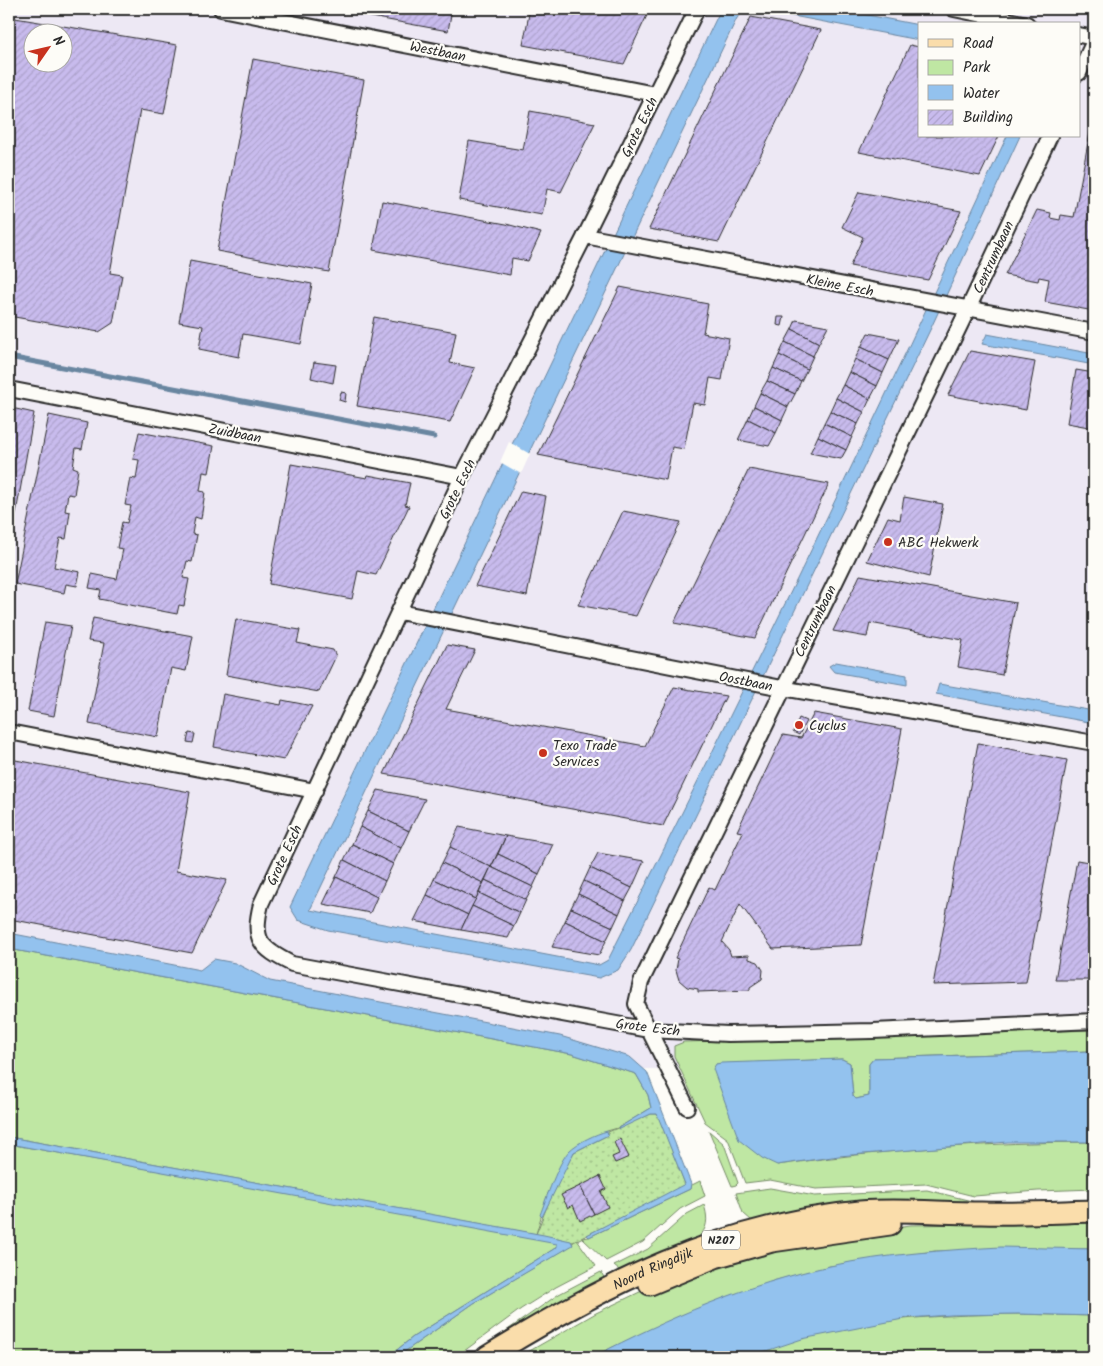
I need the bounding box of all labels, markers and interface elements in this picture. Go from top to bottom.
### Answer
north arrow [22,22,72,72]
legend [918,22,1080,138]
text: N [46,31,70,51]
text: Road [963,32,994,56]
street label: Westbaan [408,36,468,68]
text: Park [963,56,991,80]
text: Water [963,82,1000,106]
street label: Grote Esch [616,94,664,161]
text: Building [963,106,1013,130]
street label: Centrumbaan [967,217,1020,297]
street label: Kleine Esch [804,269,876,303]
street label: Zuidbaan [206,418,263,450]
street label: Grote Esch [434,456,482,523]
place label: ABC Hekwerk [898,532,979,554]
marker: ABC Hekwerk [882,536,894,548]
street label: Centrumbaan [789,582,843,661]
street label: Oostbaan [717,666,775,698]
place label: Cyclus [809,715,846,737]
marker: Cyclus [793,719,805,731]
place label: Texo Trade Services [553,735,617,773]
marker: Texo Trade Services [537,747,549,759]
street label: Grote Esch [261,821,309,889]
street label: Grote Esch [614,1013,681,1043]
road number: N207 [702,1230,740,1250]
street label: Noord Ringdijk [609,1242,697,1297]

